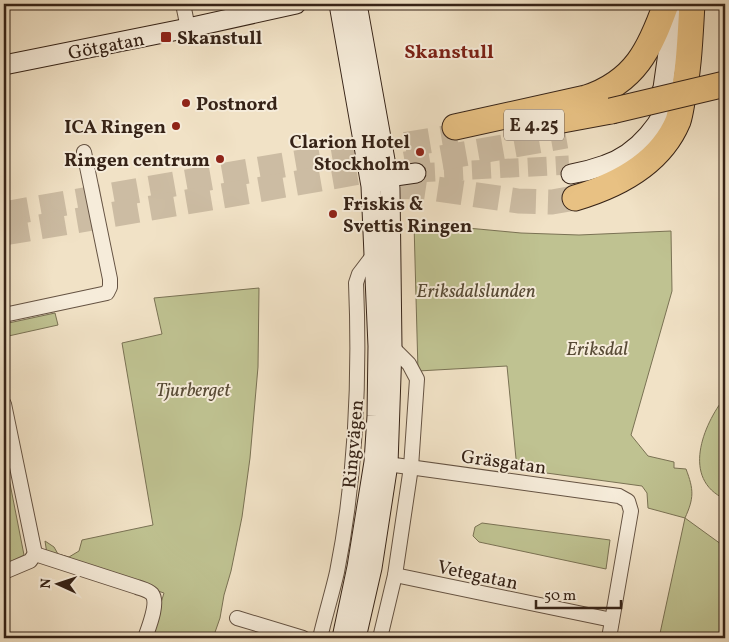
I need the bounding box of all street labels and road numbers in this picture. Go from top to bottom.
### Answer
street label: Götgatan [66,27,147,67]
road number: E 4.25 [504,110,564,140]
street label: Ringvägen [337,399,371,490]
street label: Gräsgatan [459,444,548,482]
street label: Vetegatan [435,555,520,597]

